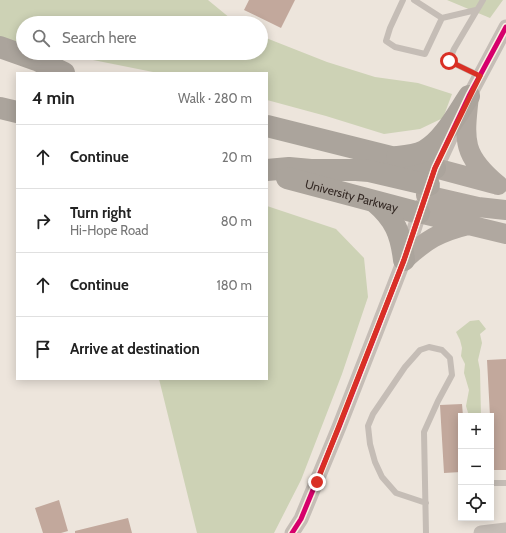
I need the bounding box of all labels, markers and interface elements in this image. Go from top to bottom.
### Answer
search box [16,16,268,60]
icon: search [30,27,52,49]
text: Search here [62,29,137,47]
route start [440,52,458,70]
text: 4 min [32,88,75,108]
text: Walk · 280 m [178,90,252,106]
icon: ahead [32,146,54,168]
text: Continue [70,148,129,166]
text: 20 m [222,149,252,165]
street label: University Parkway [304,176,400,215]
text: Turn right [70,204,131,222]
icon: right [32,210,54,232]
text: 80 m [221,213,252,229]
text: Hi-Hope Road [70,222,149,238]
icon: ahead [32,274,54,296]
text: Continue [70,276,129,294]
text: 180 m [216,277,252,293]
icon: arrive [32,338,54,360]
text: Arrive at destination [70,340,200,358]
map controls [458,413,494,521]
button: + [458,413,494,449]
button: − [458,449,494,485]
route end [308,473,326,491]
button: locate [458,485,494,521]

